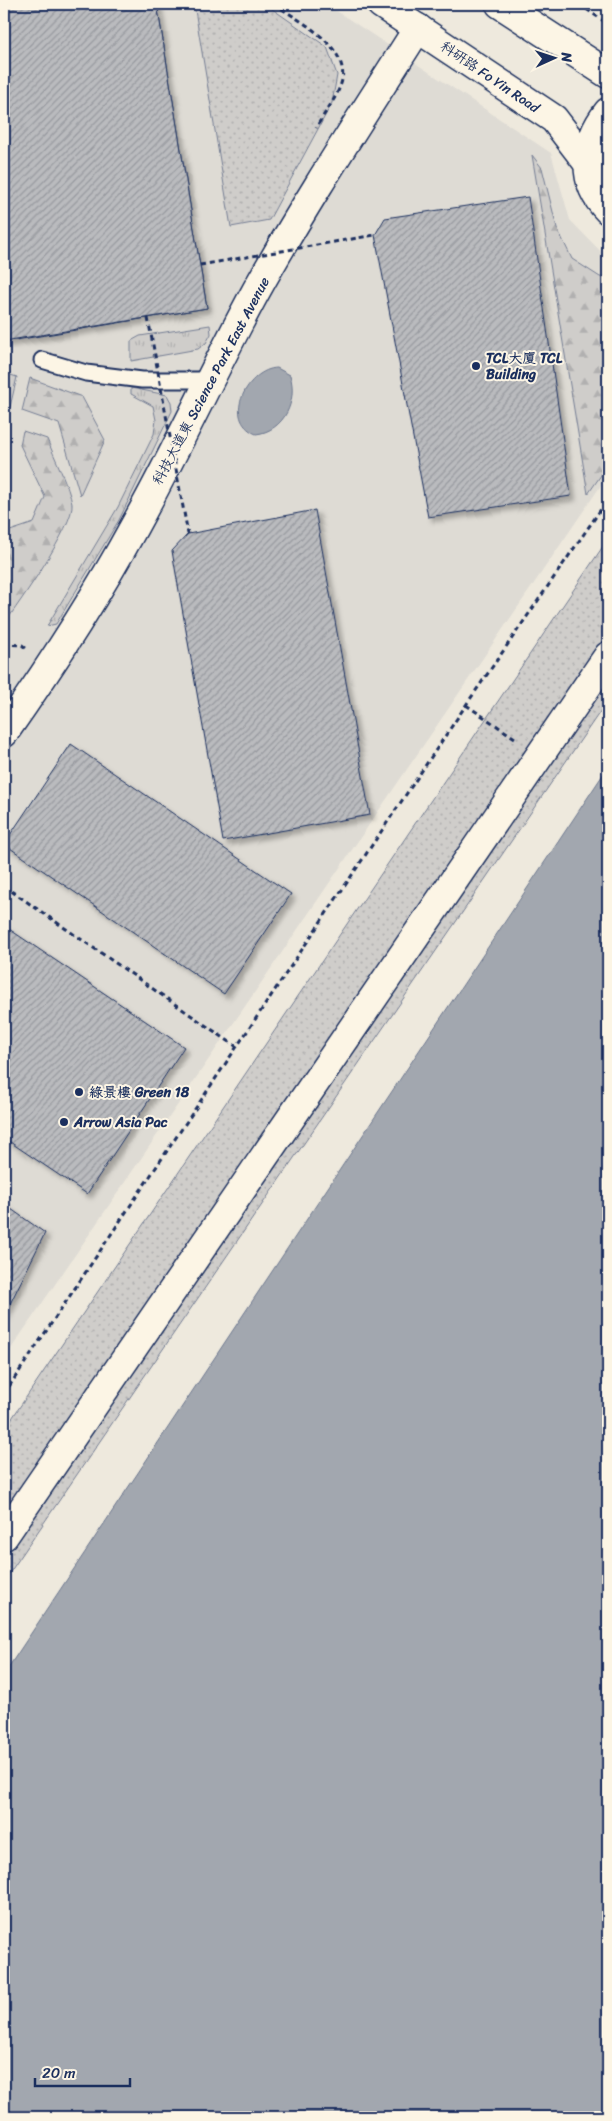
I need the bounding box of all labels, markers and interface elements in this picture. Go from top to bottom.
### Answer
north arrow [530,32,580,82]
street label: 科研路 Fo Yin Road [435,34,546,121]
text: N [554,51,579,63]
street label: 科技大道東 Science Park East Avenue [145,272,277,490]
place label: TCL大廈 TCL Building [486,346,563,387]
marker: TCL大廈 TCL Building [470,360,482,372]
place label: 綠景樓 Green 18 [89,1080,190,1105]
marker: 綠景樓 Green 18 [73,1086,85,1098]
place label: Arrow Asia Pac [73,1110,168,1135]
marker: Arrow Asia Pac [58,1116,70,1128]
scale bar [35,2056,130,2088]
text: 20 m [42,2060,76,2086]

